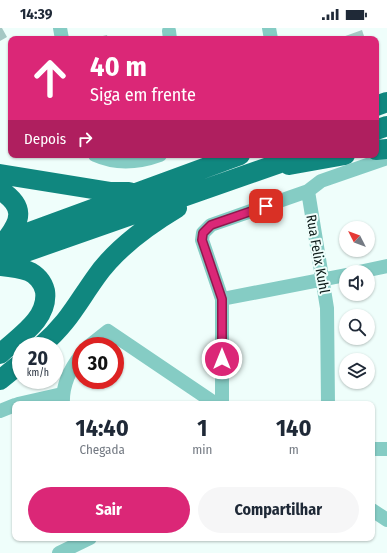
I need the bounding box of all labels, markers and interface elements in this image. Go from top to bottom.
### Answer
text: 14:39 [20,5,52,23]
text: 40 m [90,50,147,83]
icon: ahead [24,52,76,104]
text: Siga em frente [90,84,196,106]
icon: right [74,128,96,150]
text: Depois [24,130,66,148]
pin [249,189,283,223]
icon: arrive [255,195,277,217]
street label: Rua Felix Kuhl [302,213,333,295]
north arrow [339,221,375,257]
map controls [339,221,375,389]
button: sound [339,265,375,301]
button: search [339,309,375,345]
speed limit sign: 30 [72,337,124,389]
position arrow [201,338,243,380]
text: 20 [28,346,48,370]
button: layers [339,353,375,389]
text: km/h [27,367,49,379]
text: 14:40 [75,414,129,442]
text: 1 [197,414,207,442]
text: 140 [276,414,311,442]
text: Chegada [79,442,125,457]
text: min [192,442,212,457]
text: m [289,442,299,457]
button: Sair [28,487,190,533]
button: Compartilhar [198,487,359,533]

